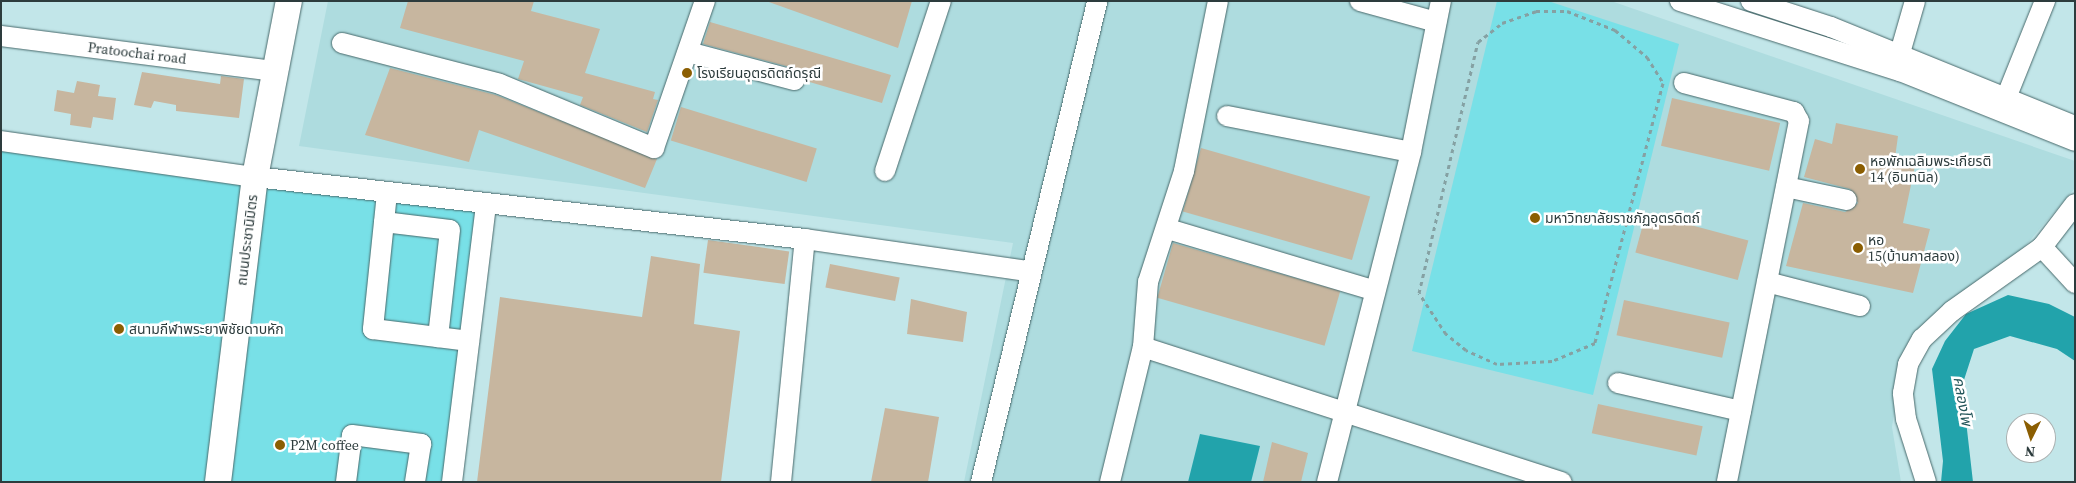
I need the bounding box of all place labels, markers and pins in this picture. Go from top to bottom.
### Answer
place label: โรงเรียนอุตรดิตถ์ดรุณี [697,65,821,81]
marker: โรงเรียนอุตรดิตถ์ดรุณี [681,67,693,79]
place label: หอพักเฉลิมพระเกียรติ 14 (อินทนิล) [1870,153,1991,186]
marker: หอพักเฉลิมพระเกียรติ 14 (อินทนิล) [1854,163,1866,175]
place label: มหาวิทยาลัยราชภัฏอุตรดิตถ์ [1545,210,1700,226]
marker: มหาวิทยาลัยราชภัฏอุตรดิตถ์ [1529,212,1541,224]
place label: หอ 15(บ้านกาสลอง) [1868,232,1960,264]
marker: หอ 15(บ้านกาสลอง) [1852,242,1864,254]
place label: สนามกีฬาพระยาพิชัยดาบหัก [129,321,284,337]
marker: สนามกีฬาพระยาพิชัยดาบหัก [113,323,125,335]
place label: P2M coffee [290,437,359,453]
marker: P2M coffee [274,439,286,451]

